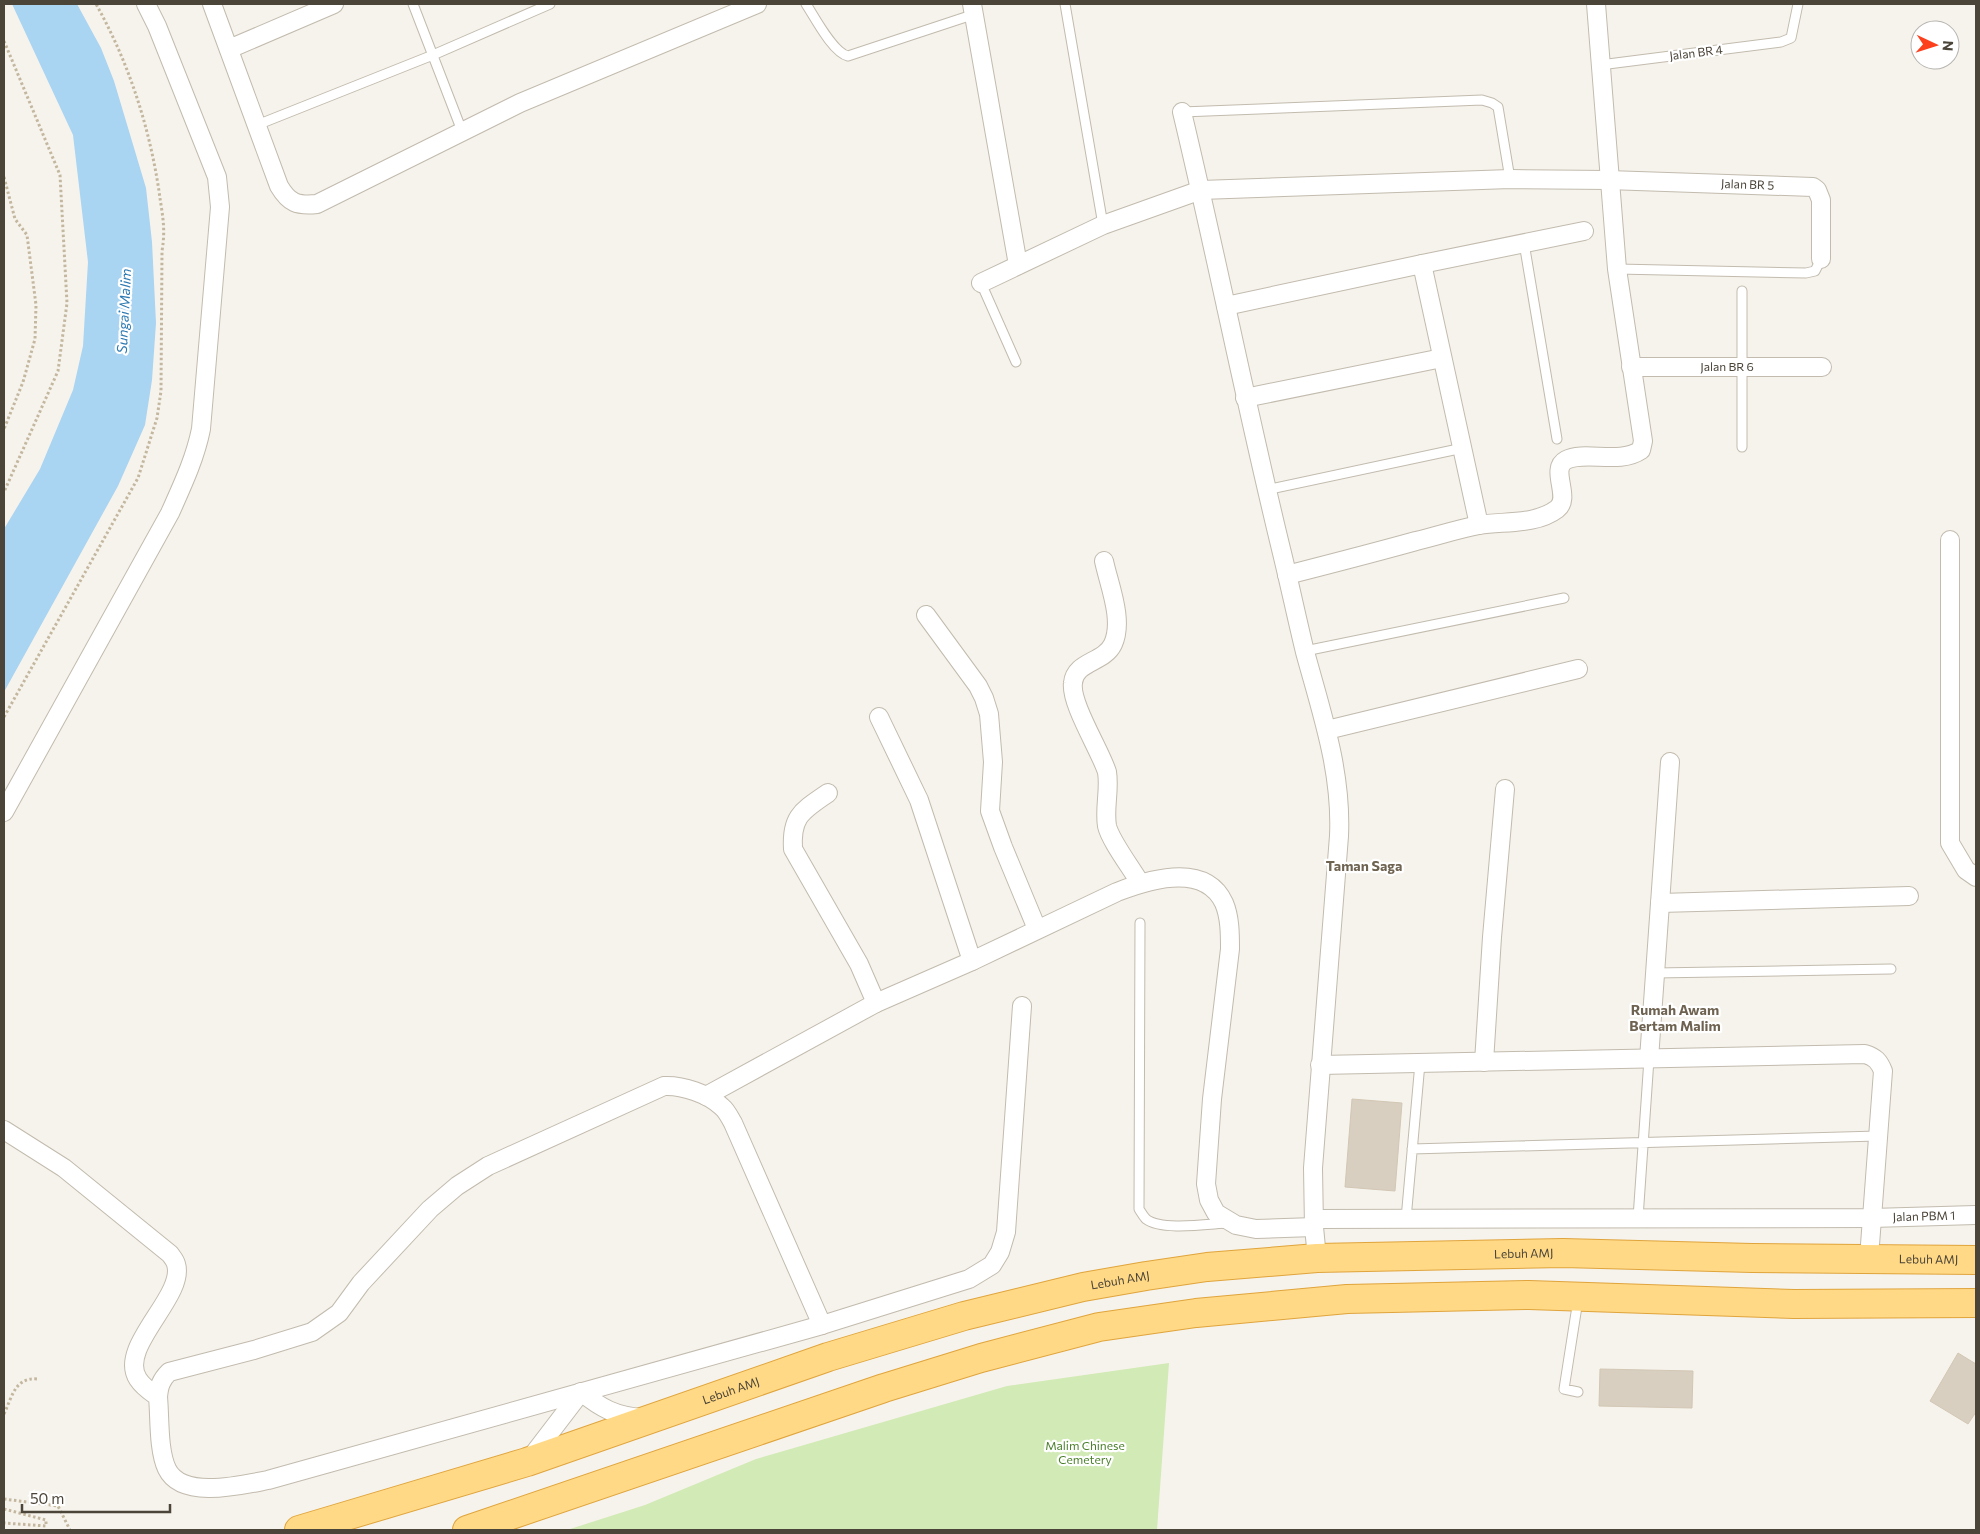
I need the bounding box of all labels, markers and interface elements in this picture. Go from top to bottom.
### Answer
north arrow [1910,20,1960,70]
text: N [1940,40,1957,52]
street label: Jalan BR 4 [1668,42,1723,63]
street label: Jalan BR 5 [1721,176,1775,192]
water label: Sungai Malim [113,268,134,354]
street label: Jalan BR 6 [1700,359,1754,374]
district label: Taman Saga [1326,857,1402,874]
district label: Rumah Awam Bertam Malim [1629,1001,1721,1034]
street label: Jalan PBM 1 [1892,1208,1955,1224]
street label: Lebuh AMJ [1494,1245,1554,1260]
street label: Lebuh AMJ [1899,1251,1958,1267]
street label: Lebuh AMJ [1090,1268,1151,1292]
street label: Lebuh AMJ [700,1373,761,1406]
park label: Malim Chinese Cemetery [1045,1438,1125,1466]
scale bar [22,1482,170,1514]
text: 50 m [30,1489,64,1507]

